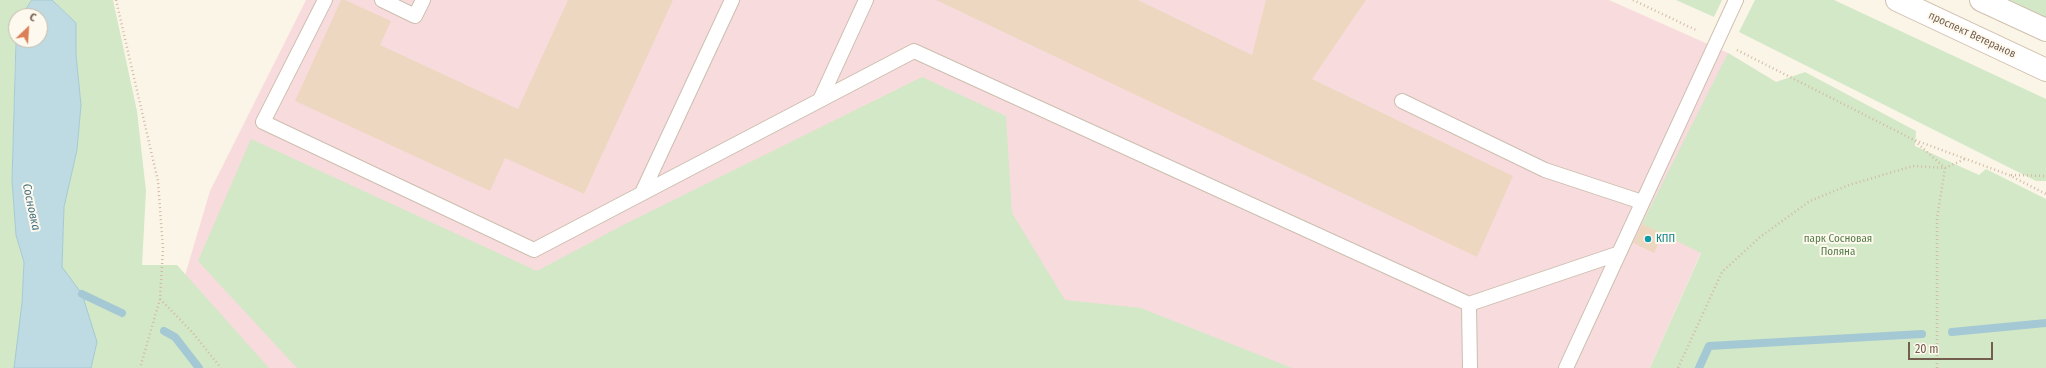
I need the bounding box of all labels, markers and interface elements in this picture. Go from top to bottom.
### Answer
north arrow [8,8,48,48]
street label: проспект Ветеранов [1926,9,2018,61]
text: С [27,10,38,25]
water label: Сосновка [19,182,43,232]
place label: КПП [1656,232,1675,246]
park label: парк Сосновая Поляна [1804,232,1872,258]
marker: КПП [1643,234,1653,244]
scale bar [1910,334,1995,360]
text: 20 m [1915,342,1939,356]

